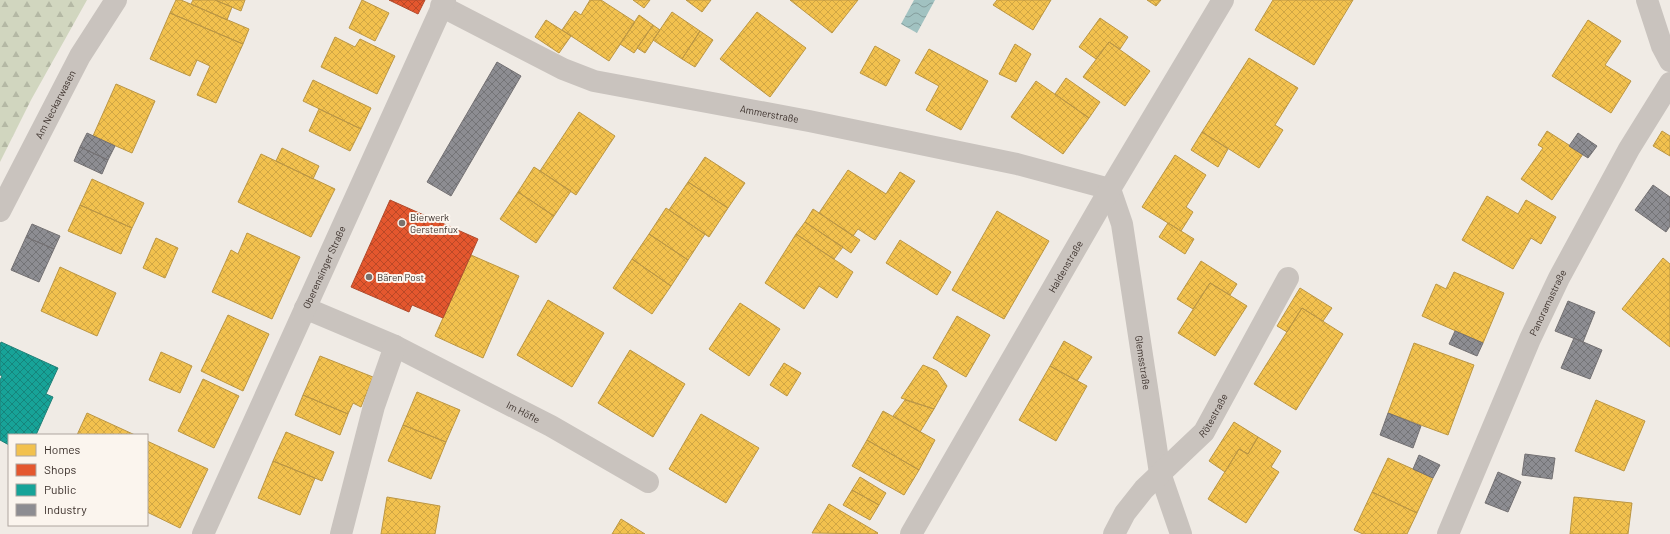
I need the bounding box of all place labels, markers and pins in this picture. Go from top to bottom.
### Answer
place label: Bierwerk Gerstenfux [410,211,458,235]
marker: Bierwerk Gerstenfux [397,218,407,228]
place label: Bären Post [377,271,425,283]
marker: Bären Post [364,272,374,282]

